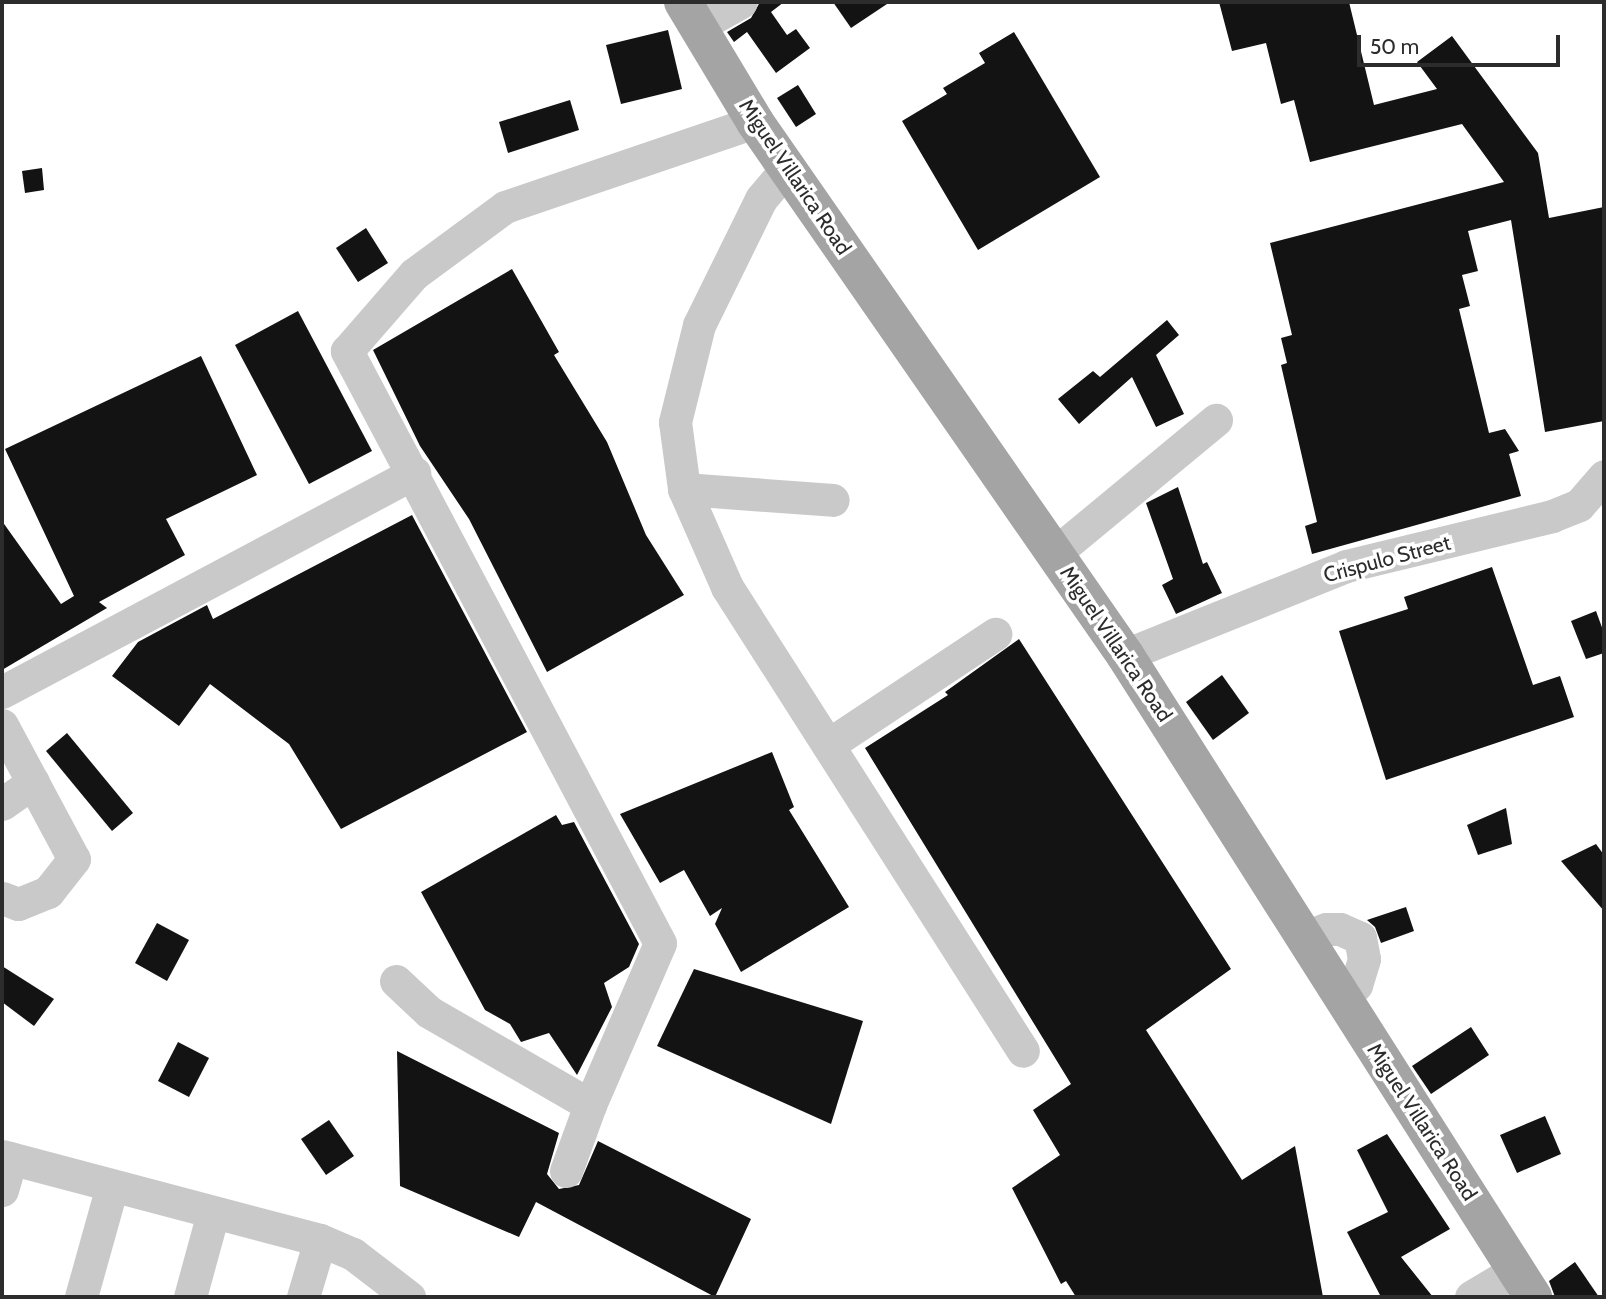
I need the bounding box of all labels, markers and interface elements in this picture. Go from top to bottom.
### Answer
scale bar [1361,21,1564,65]
text: 50 m [1370,34,1419,59]
street label: Miguel Villarica Road [734,94,856,260]
street label: Crispulo Street [1321,530,1453,588]
street label: Miguel Villarica Road [1055,561,1177,727]
street label: Miguel Villarica Road [1362,1039,1482,1205]

